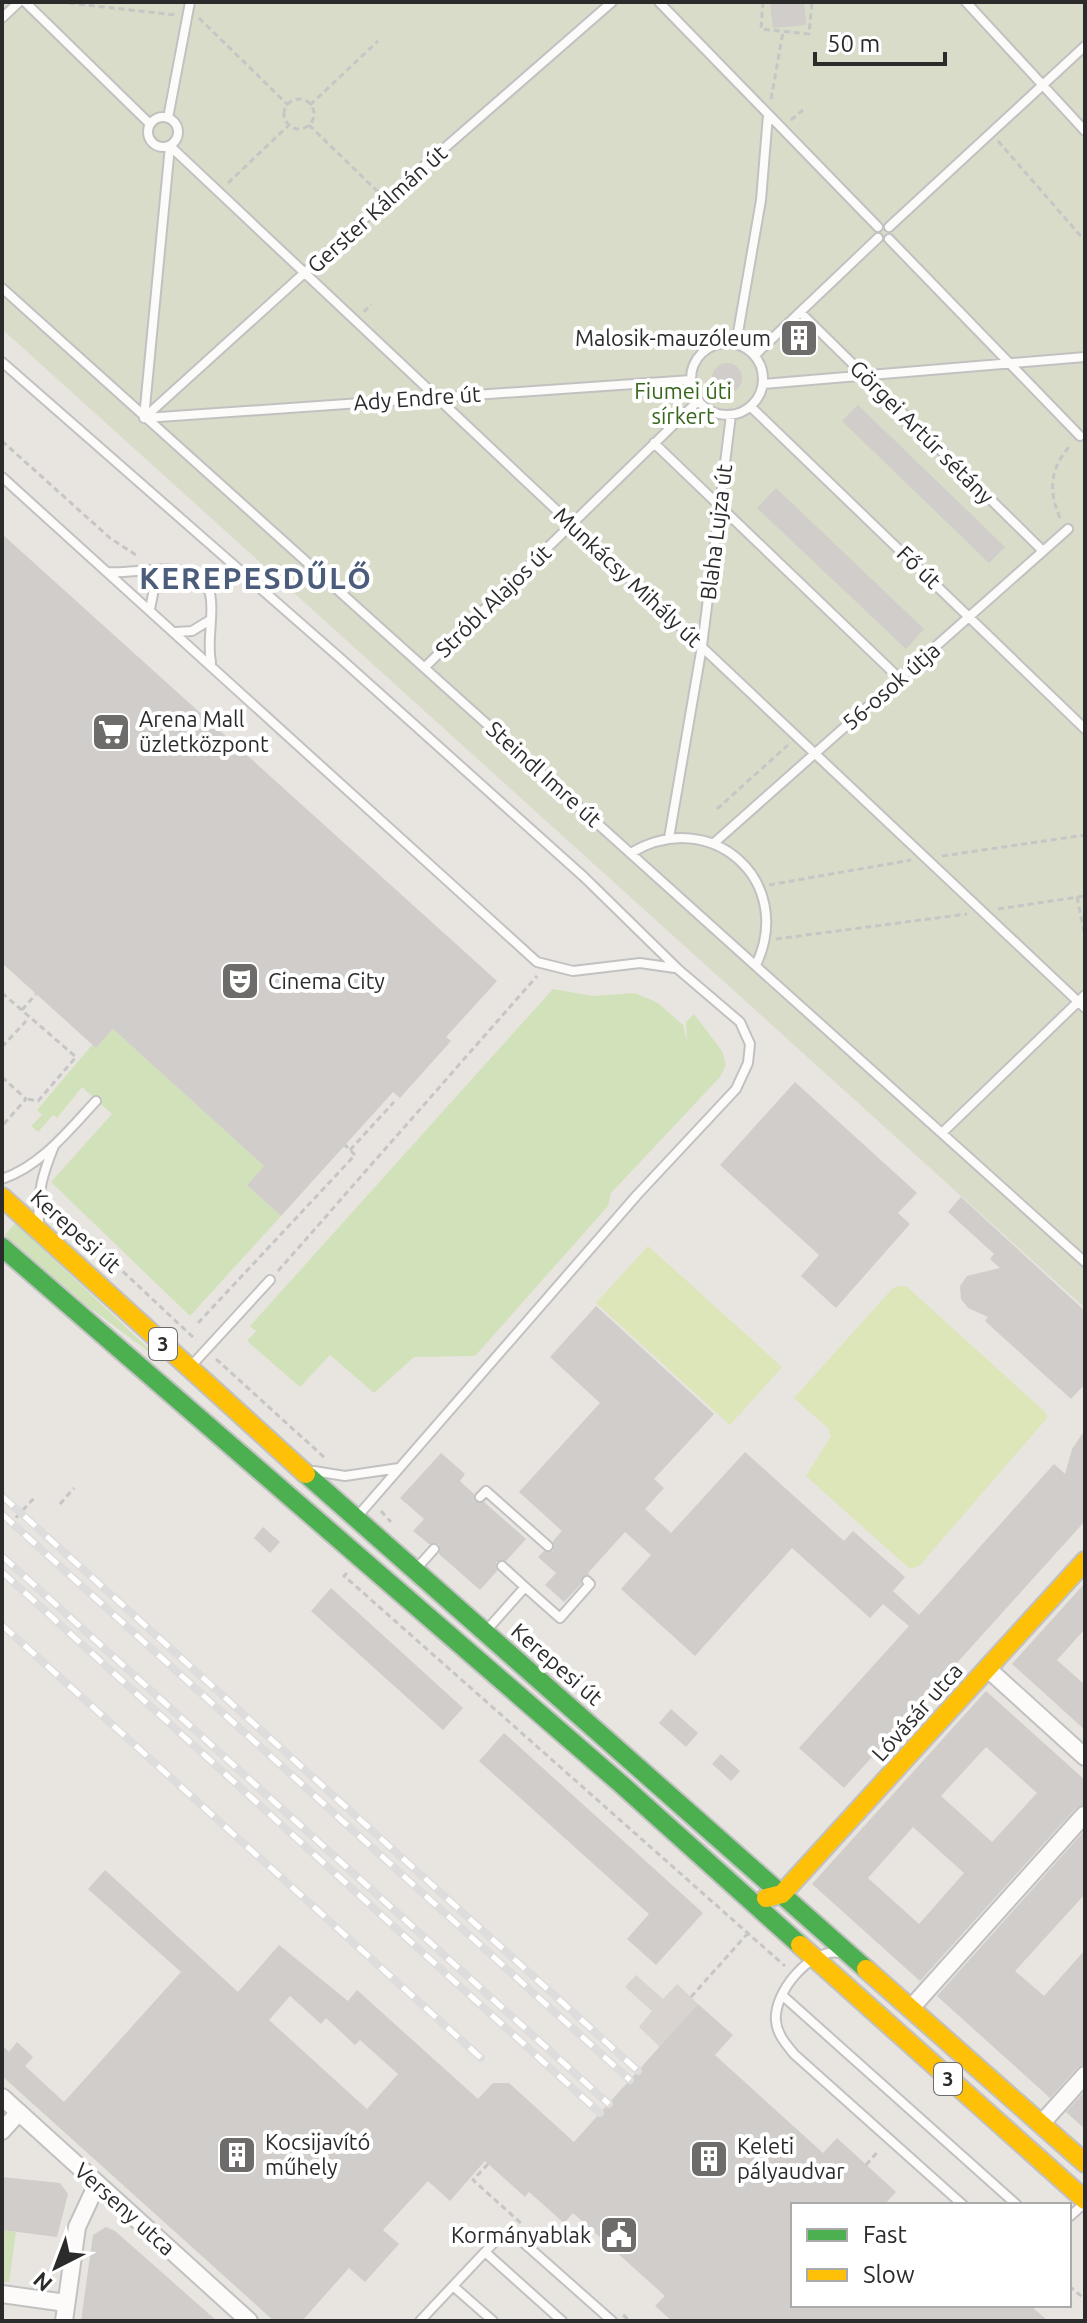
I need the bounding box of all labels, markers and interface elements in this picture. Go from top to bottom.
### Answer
scale bar [815,16,945,66]
text: 50 m [827,30,880,57]
street label: Gerster Kálmán út [302,139,452,278]
building icon: Malosik-mauzóleum [778,317,820,359]
place label: Malosik-mauzóleum [575,325,771,350]
street label: Görgei Artúr sétány [845,355,1000,509]
park label: Fiumei úti sírkert [634,378,732,428]
street label: Ady Endre út [353,381,482,414]
street label: Blaha Lujza út [695,462,736,601]
street label: Munkácsy Mihály út [549,502,708,652]
street label: Stróbl Alajos út [430,539,556,662]
street label: Fő út [892,540,947,593]
district label: KEREPESDŰLŐ [139,560,373,595]
street label: 56-osok útja [837,637,944,735]
place label: Arena Mall üzletközpont [139,706,269,756]
supermarket icon: Arena Mall üzletközpont [90,711,132,753]
street label: Steindl Imre út [482,716,607,832]
theatre icon: Cinema City [219,960,261,1002]
place label: Cinema City [268,968,385,993]
street label: Kerepesi út [26,1184,127,1278]
road number: 3 [149,1328,177,1360]
street label: Kerepesi út [507,1617,608,1710]
street label: Lóvásár utca [866,1658,967,1766]
road number: 3 [934,2063,962,2095]
place label: Kocsijavító műhely [265,2129,370,2179]
place label: Keleti pályaudvar [737,2133,845,2183]
building icon: Kocsijavító műhely [216,2134,258,2176]
building icon: Keleti pályaudvar [688,2138,730,2180]
street label: Verseny utca [70,2157,181,2260]
legend [791,2203,1071,2307]
public building icon: Kormányablak [598,2214,640,2256]
text: Fast [863,2221,907,2248]
place label: Kormányablak [451,2222,591,2247]
north arrow [16,2227,96,2307]
text: Slow [863,2261,915,2288]
text: N [28,2267,57,2297]

